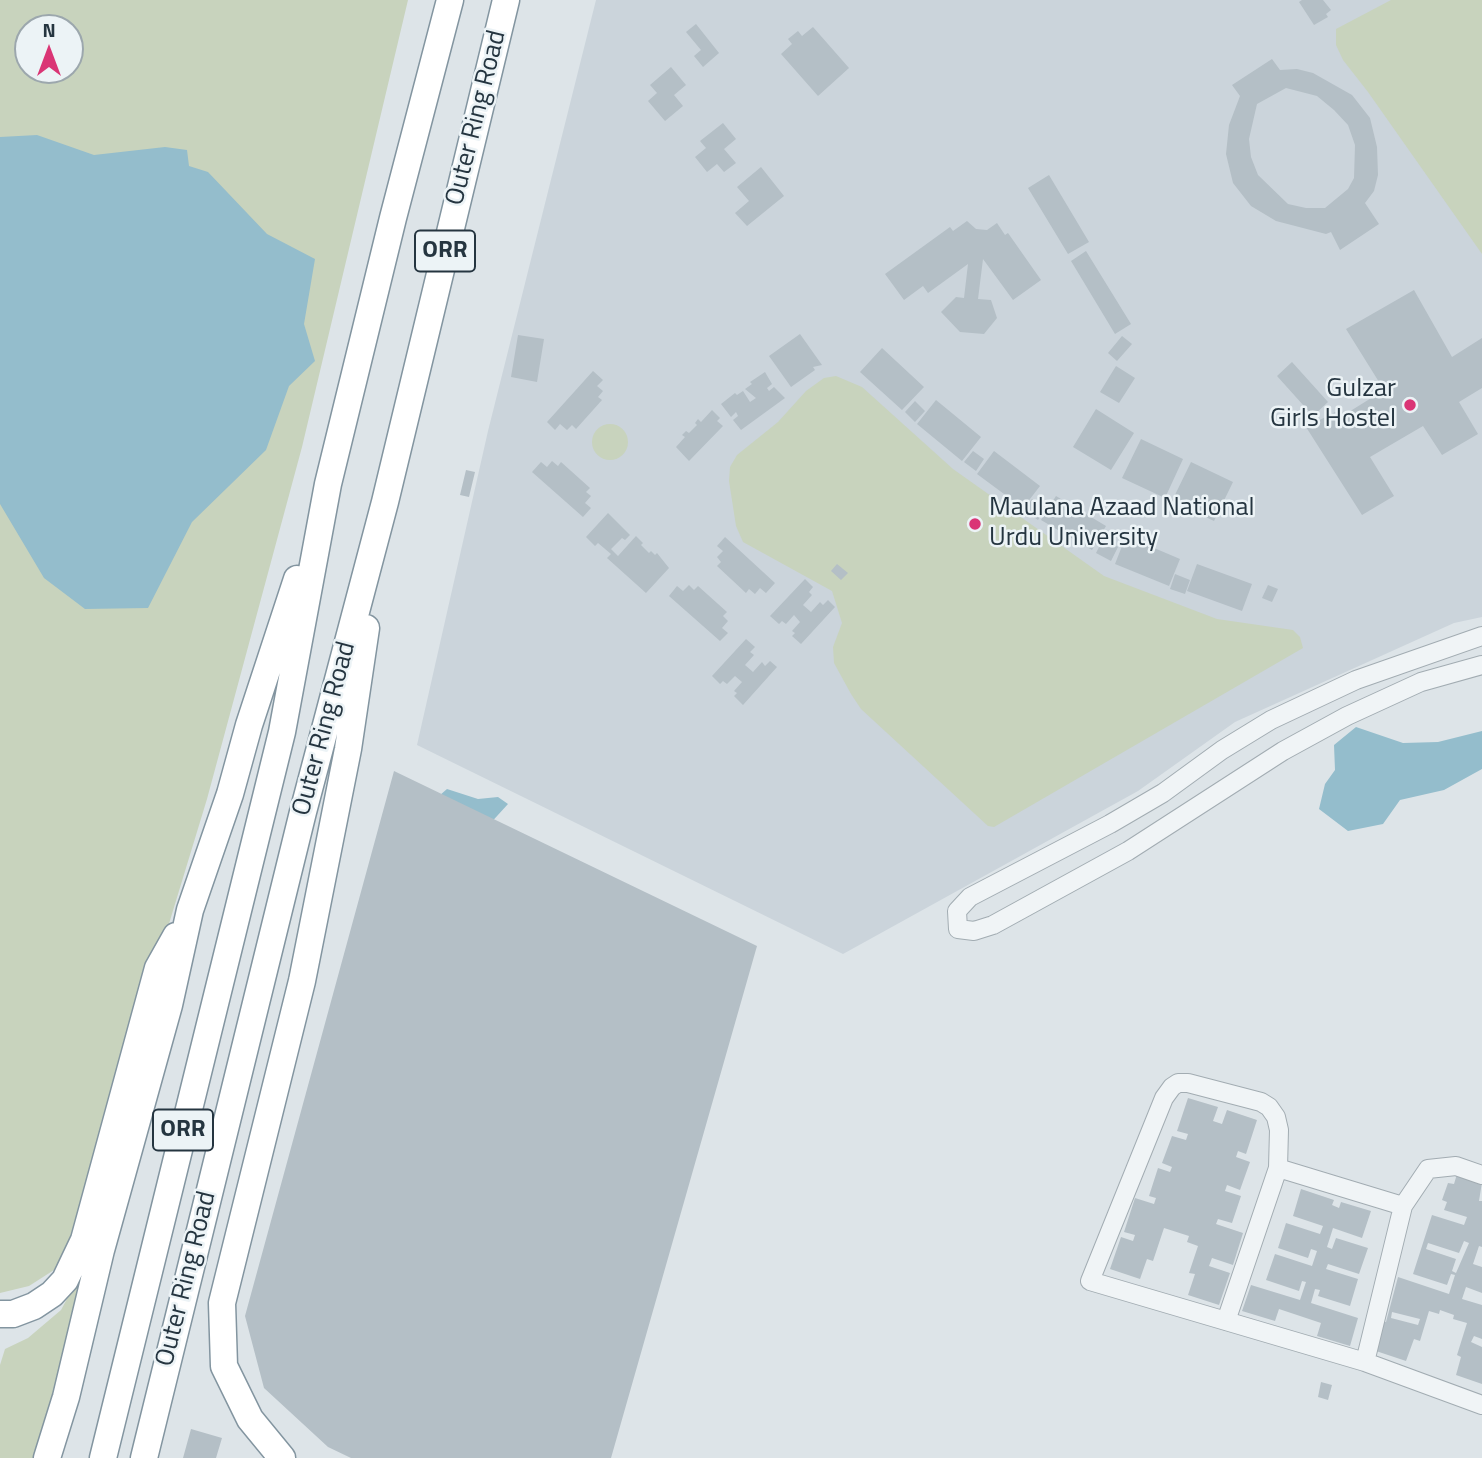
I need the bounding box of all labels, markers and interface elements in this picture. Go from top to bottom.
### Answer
north arrow [14,14,84,84]
text: N [42,15,56,44]
street label: Outer Ring Road [440,27,514,209]
road number: ORR [415,230,475,272]
place label: Gulzar Girls Hostel [1270,374,1396,436]
marker: Gulzar Girls Hostel [1402,397,1418,413]
place label: Maulana Azaad National Urdu University [989,493,1254,554]
marker: Maulana Azaad National Urdu University [967,516,983,532]
street label: Outer Ring Road [287,639,363,819]
road number: ORR [153,1110,213,1150]
street label: Outer Ring Road [150,1188,224,1370]

